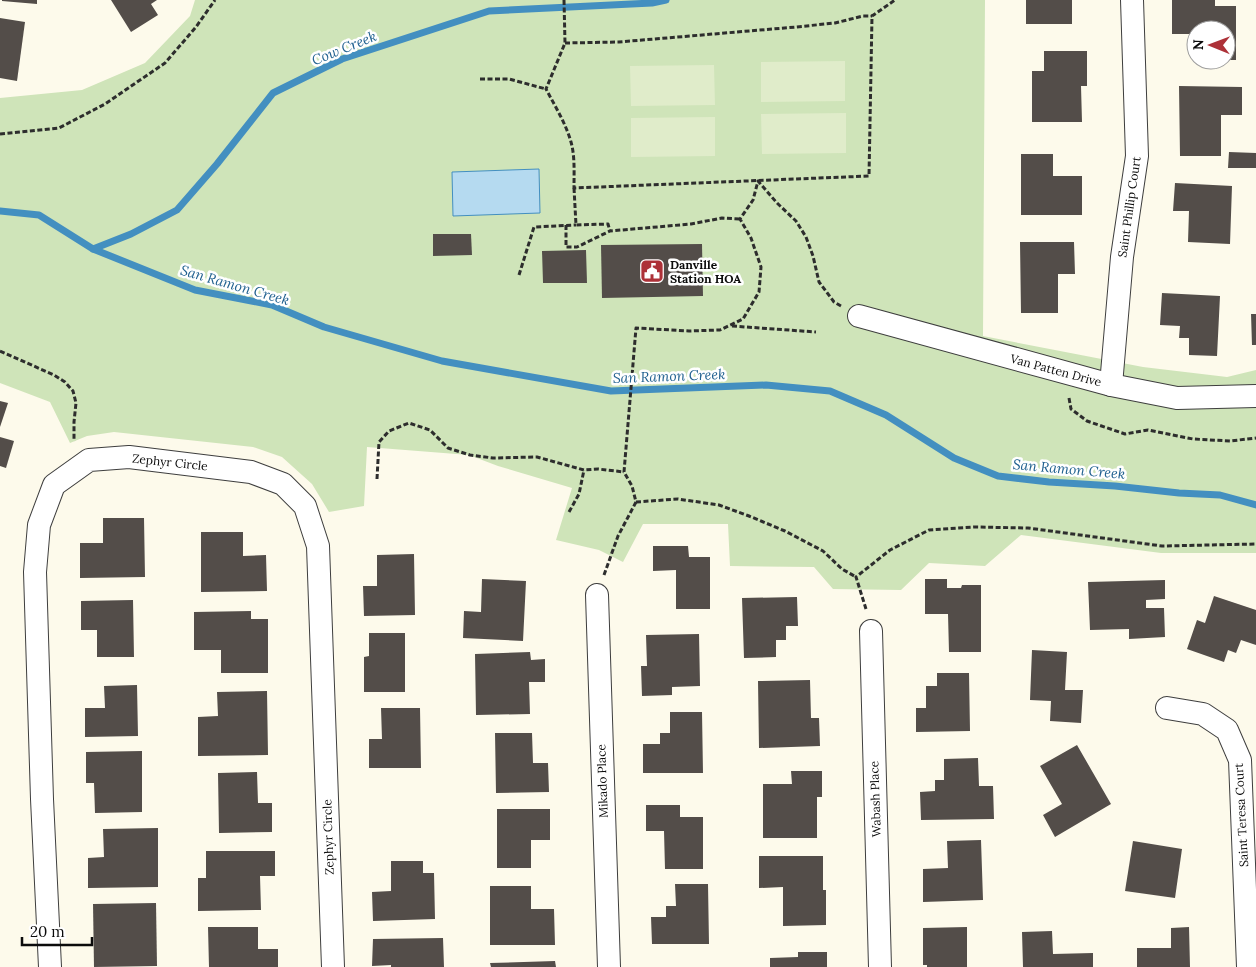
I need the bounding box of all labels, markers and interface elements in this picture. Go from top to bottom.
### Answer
north arrow [1186,20,1236,70]
water label: Cow Creek [309,27,379,69]
text: N [1189,39,1207,50]
street label: Saint Phillip Court [1114,155,1144,258]
place label: Danville Station HOA [670,257,741,286]
public building icon: Danville Station HOA [639,258,665,284]
water label: San Ramon Creek [178,261,292,309]
street label: Van Patten Drive [1008,350,1104,390]
water label: San Ramon Creek [612,365,726,387]
street label: Zephyr Circle [132,451,209,473]
water label: San Ramon Creek [1012,455,1126,483]
street label: Mikado Place [593,743,611,818]
street label: Wabash Place [866,760,884,837]
street label: Saint Teresa Court [1231,762,1251,867]
street label: Zephyr Circle [319,798,337,875]
scale bar [22,914,92,946]
text: 20 m [30,922,65,941]

